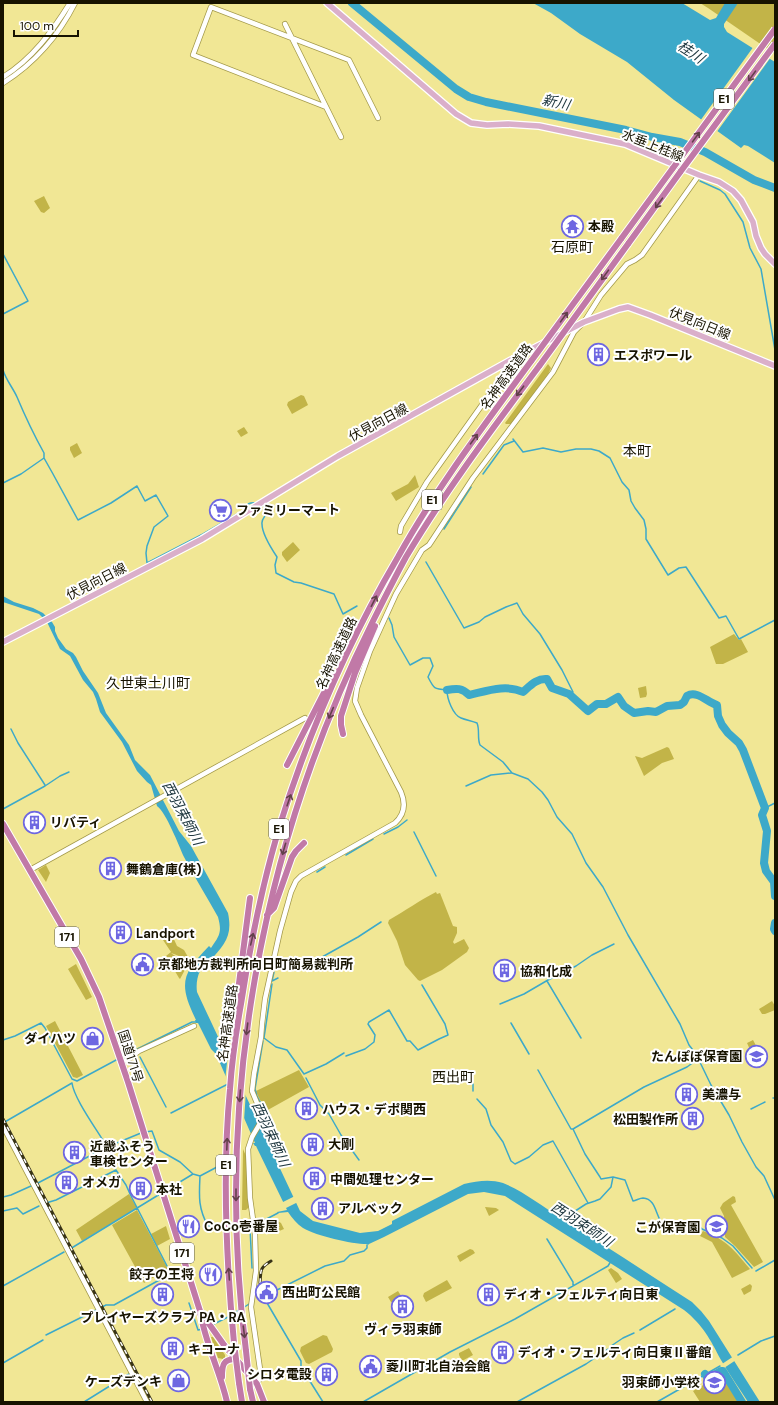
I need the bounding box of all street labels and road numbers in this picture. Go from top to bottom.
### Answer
road number: E1 [714,89,734,109]
street label: 水垂上桂線 [619,125,686,166]
street label: 伏見向日線 [666,303,733,344]
street label: 名神高速道路 [477,340,536,413]
street label: 伏見向日線 [346,400,411,445]
road number: E1 [422,490,442,510]
street label: 伏見向日線 [63,559,129,604]
street label: 名神高速道路 [312,614,361,692]
road number: E1 [269,819,289,839]
road number: 171 [55,927,79,947]
street label: 名神高速道路 [214,983,241,1063]
street label: 国道171号 [114,1028,147,1085]
road number: E1 [216,1155,236,1175]
road number: 171 [170,1243,194,1263]

